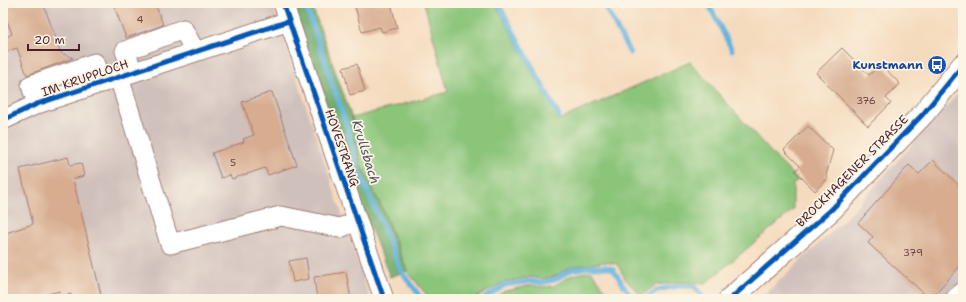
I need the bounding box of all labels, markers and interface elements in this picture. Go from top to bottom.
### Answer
house number: 4 [137,13,144,26]
scale bar [28,26,79,52]
text: 20 m [34,32,65,48]
bus stop icon: Kunstmann [926,54,948,76]
street label: IM KRUPPLOCH [39,56,131,100]
place label: Kunstmann [853,57,923,73]
house number: 376 [856,94,876,107]
street label: HOVESTRANG [321,107,363,189]
street label: BROCKHAGENER STRASSE [792,111,912,231]
water label: Krullsbach [348,118,384,186]
house number: 5 [230,156,236,169]
house number: 379 [903,246,923,259]

